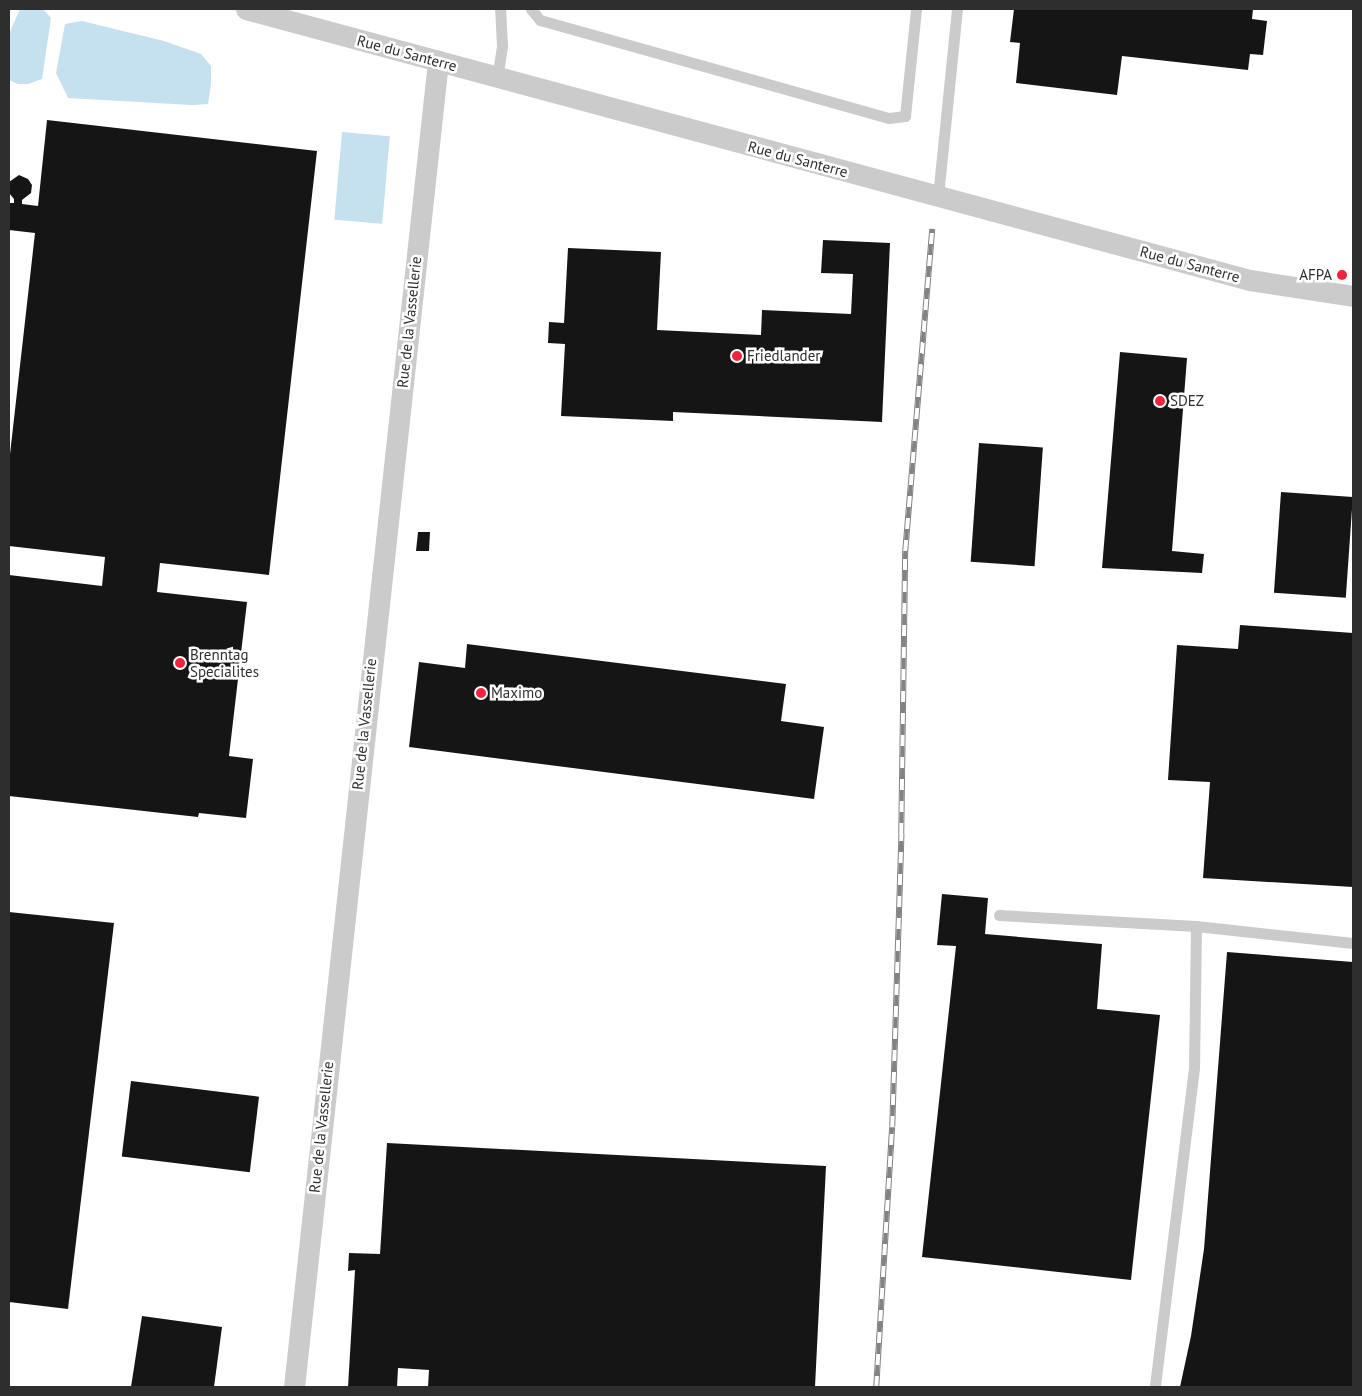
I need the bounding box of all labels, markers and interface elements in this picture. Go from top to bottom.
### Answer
street label: Rue du Santerre [355,31,459,75]
street label: Rue du Santerre [746,137,850,181]
street label: Rue du Santerre [1138,242,1242,286]
street label: Rue de la Vassellerie [393,255,425,389]
place label: AFPA [1299,266,1332,284]
marker: AFPA [1336,269,1348,281]
place label: Friedlander [747,347,820,365]
marker: Friedlander [731,350,743,362]
place label: SDEZ [1170,392,1204,410]
marker: SDEZ [1154,395,1166,407]
place label: Brenntag Specialites [190,645,259,680]
marker: Brenntag Specialites [174,657,186,669]
street label: Rue de la Vassellerie [348,657,380,791]
place label: Maximo [491,684,542,702]
marker: Maximo [475,687,487,699]
street label: Rue de la Vassellerie [305,1060,337,1194]

